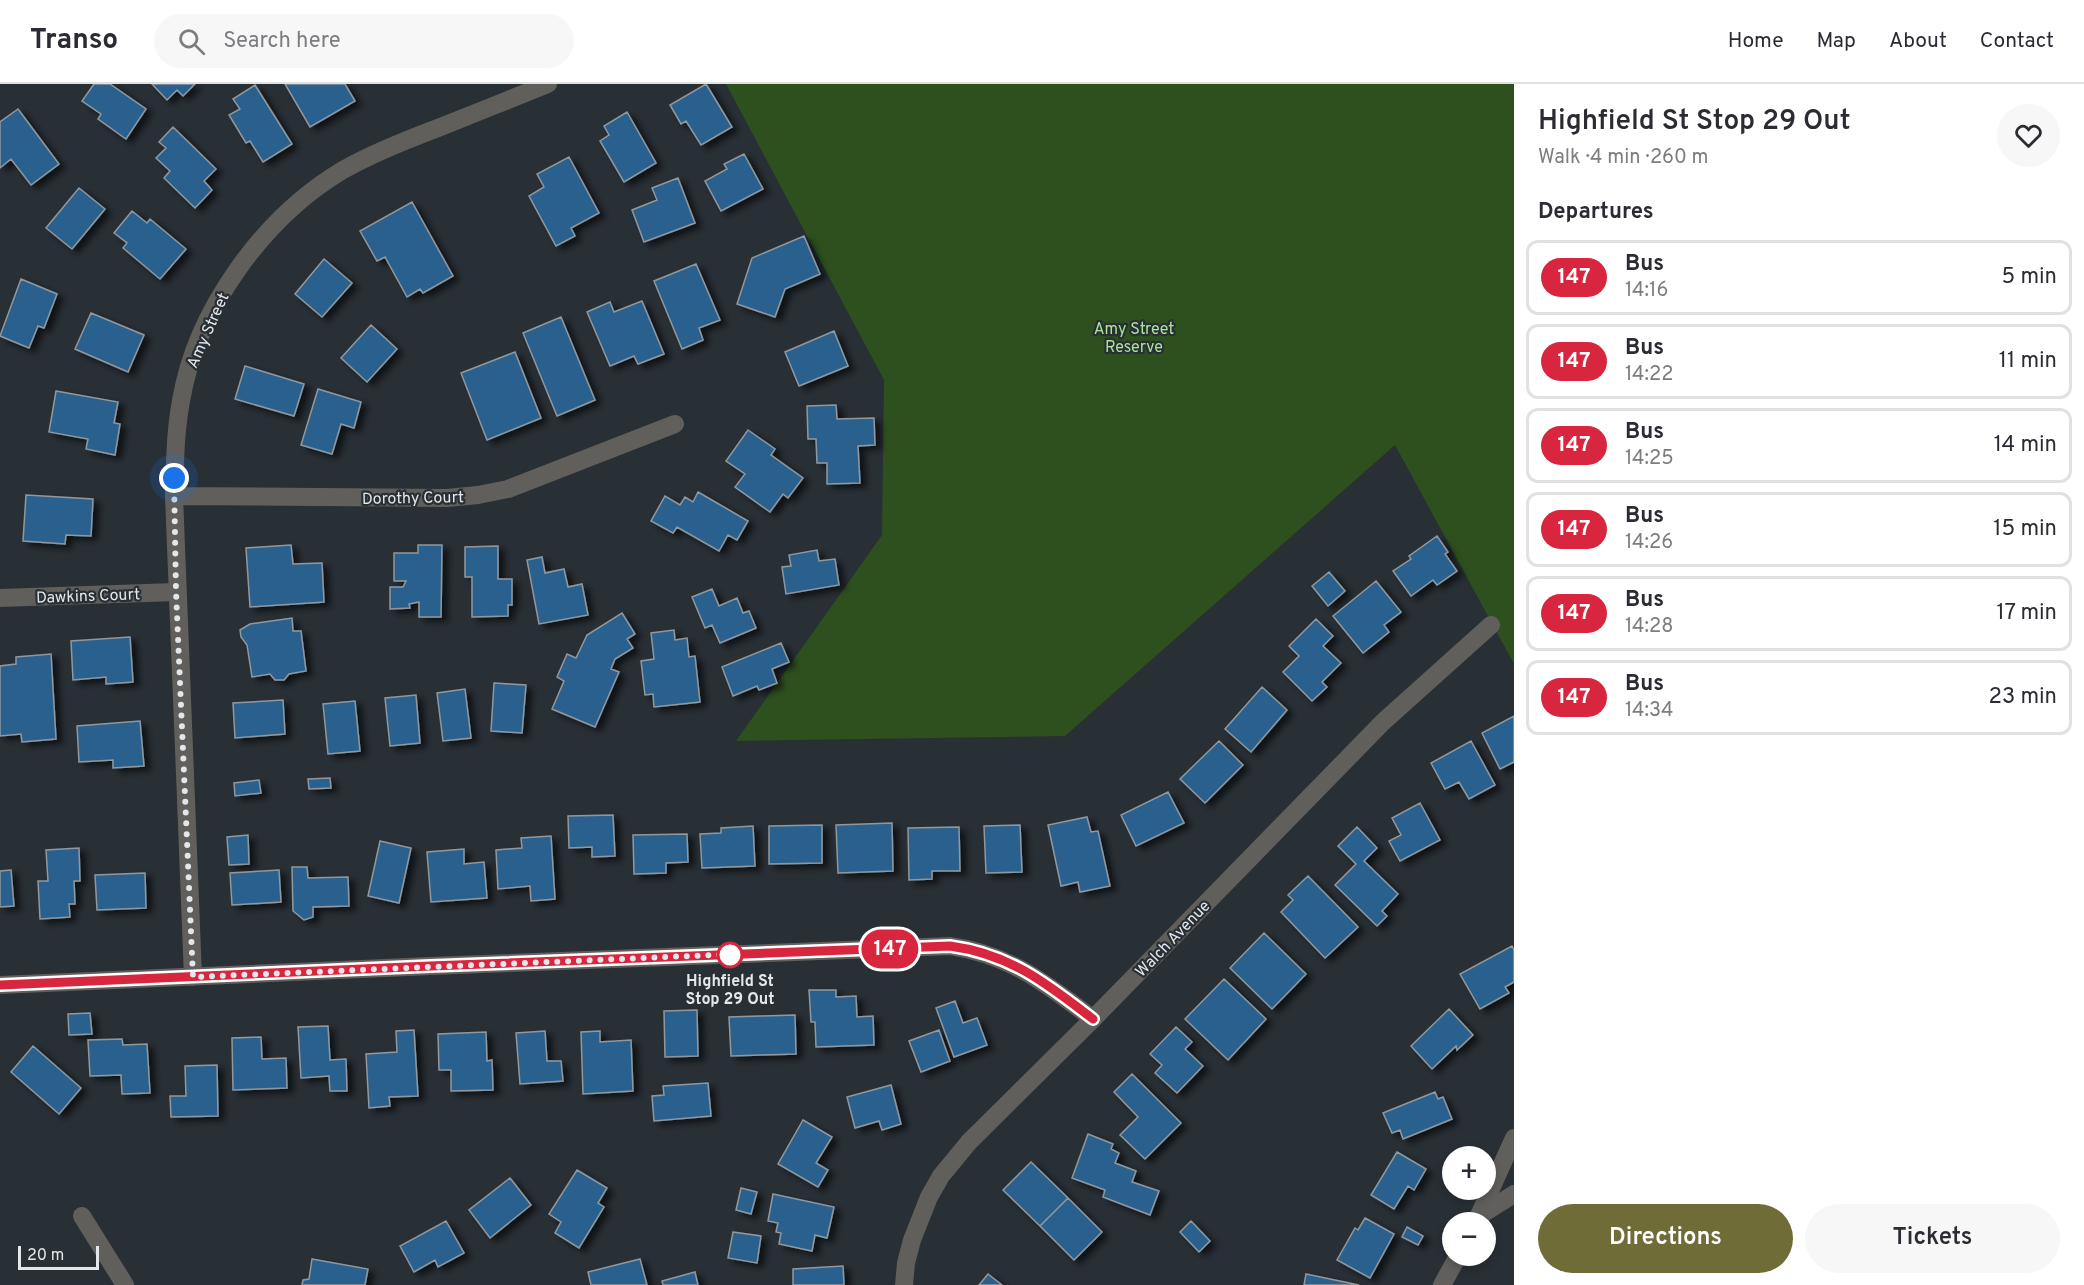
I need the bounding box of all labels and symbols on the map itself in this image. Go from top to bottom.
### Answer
street label: Amy Street [183,290,234,372]
park label: Amy Street Reserve [1094,320,1174,358]
your location [159,463,189,493]
street label: Dorothy Court [362,488,464,510]
street label: Dawkins Court [36,585,140,609]
street label: Walch Avenue [1132,897,1215,982]
line badge: 147 [856,930,924,968]
marker: Highfield St Stop 29 Out [717,942,743,968]
place label: Highfield St Stop 29 Out [686,972,774,1010]
scale bar [18,1243,99,1270]

